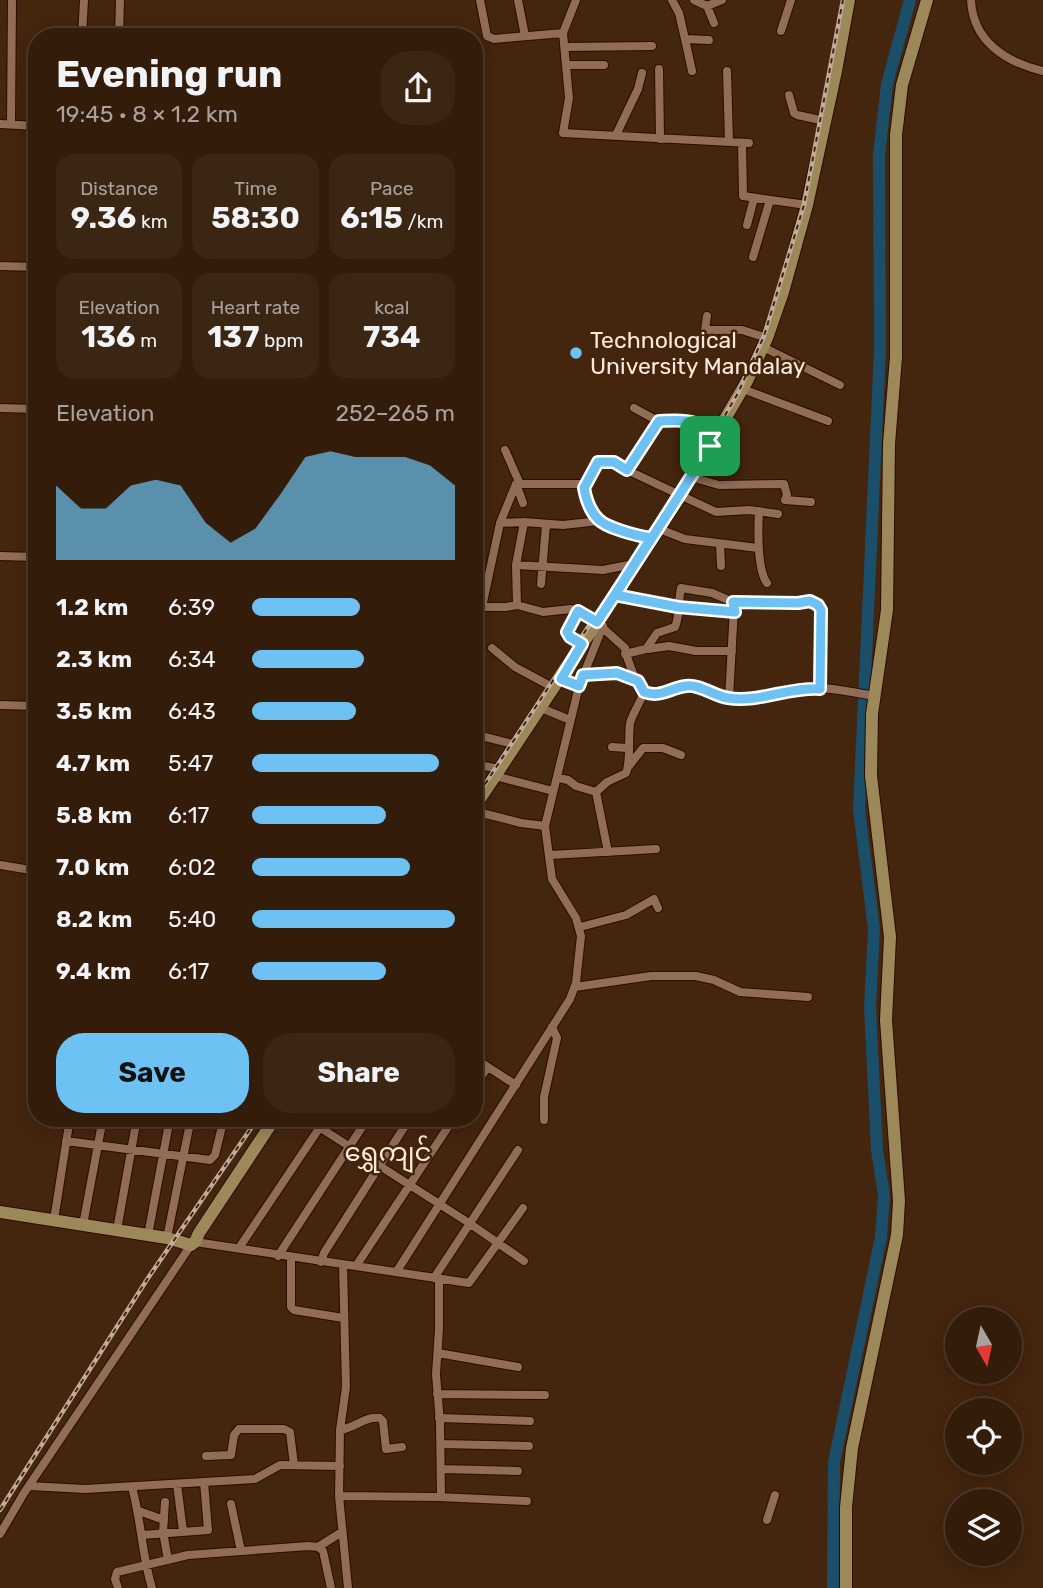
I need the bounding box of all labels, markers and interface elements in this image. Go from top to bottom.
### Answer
text: Evening run [56,51,282,97]
button: share [381,51,455,125]
text: 19:45 · 8 × 1.2 km [56,100,238,128]
text: Distance [80,177,158,200]
text: Time [234,177,277,200]
text: Pace [370,177,414,200]
text: 9.36 [71,200,136,236]
text: 58:30 [211,200,300,236]
text: 6:15 [340,200,403,236]
text: km [136,210,168,233]
text: /km [403,210,443,233]
text: Elevation [78,296,160,319]
text: Heart rate [211,296,300,319]
text: kcal [374,296,409,319]
text: 136 [81,319,136,355]
text: 137 [207,319,259,355]
text: 734 [363,319,421,355]
place label: Technological University Mandalay [590,326,806,380]
text: m [136,329,157,352]
text: bpm [259,329,304,352]
marker: Technological University Mandalay [568,345,584,361]
text: Elevation [56,399,155,427]
text: 252–265 m [335,399,455,427]
pin [680,416,740,476]
icon: arrive [691,427,729,465]
text: 1.2 km [56,593,128,621]
text: 6:39 [168,593,215,621]
text: 2.3 km [56,645,132,673]
text: 6:34 [168,645,216,673]
text: 3.5 km [56,697,132,725]
text: 6:43 [168,697,216,725]
text: 4.7 km [56,749,130,777]
text: 5:47 [168,749,213,777]
text: 5.8 km [56,801,132,829]
text: 6:17 [168,801,209,829]
text: 7.0 km [56,853,129,881]
text: 6:02 [168,853,216,881]
text: 8.2 km [56,905,132,933]
text: 5:40 [168,905,216,933]
text: 9.4 km [56,957,131,985]
text: 6:17 [168,957,209,985]
button: Save [56,1033,249,1113]
button: Share [263,1033,455,1113]
district label: ရွှေကျင် [345,1135,431,1173]
north arrow [945,1307,1022,1384]
map controls [945,1307,1022,1566]
button: locate [945,1398,1022,1475]
button: layers [945,1489,1022,1566]

